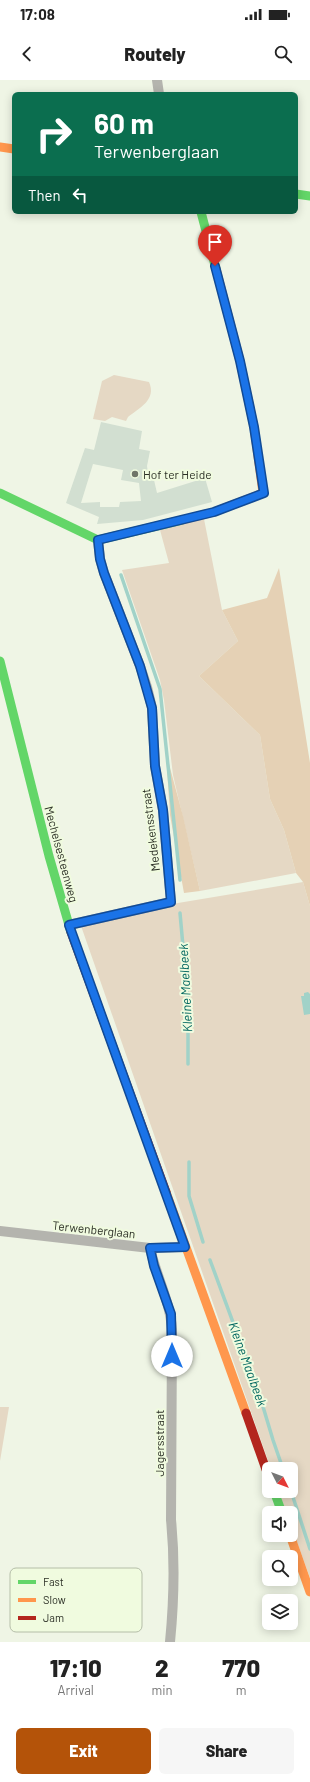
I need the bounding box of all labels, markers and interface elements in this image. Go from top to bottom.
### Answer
text: 17:08 [20,5,55,23]
icon: back [16,43,38,65]
text: Routely [124,43,186,65]
icon: search [272,43,294,65]
text: 60 m [94,106,154,140]
icon: right [28,108,80,160]
text: Terwenberglaan [94,140,219,162]
icon: left [69,184,91,206]
text: Then [28,186,61,204]
pin [198,225,232,266]
icon: arrive [204,231,226,253]
place label: Hof ter Heide [143,467,212,481]
marker: Hof ter Heide [130,469,140,479]
street label: Medekensstraat [138,788,162,872]
street label: Mechelsesteenweg [42,804,82,904]
water label: Kleine Maelbeek [175,943,195,1033]
street label: Terwenberglaan [52,1218,136,1240]
water label: Kleine Maalbeek [225,1320,271,1409]
position arrow [151,1335,193,1377]
street label: Jagersstraat [152,1410,166,1476]
north arrow [262,1462,298,1498]
map controls [262,1462,298,1630]
button: sound [262,1506,298,1542]
button: search [262,1550,298,1586]
legend [10,1568,142,1632]
text: Fast [43,1575,64,1588]
text: Slow [43,1593,66,1606]
button: layers [262,1594,298,1630]
text: Jam [43,1611,64,1624]
text: 17:10 [50,1653,102,1682]
text: 2 [155,1653,169,1682]
text: 770 [222,1653,260,1682]
text: Arrival [58,1682,94,1698]
text: min [151,1682,172,1698]
text: m [236,1682,247,1698]
button: Exit [16,1728,151,1774]
button: Share [159,1728,294,1774]

